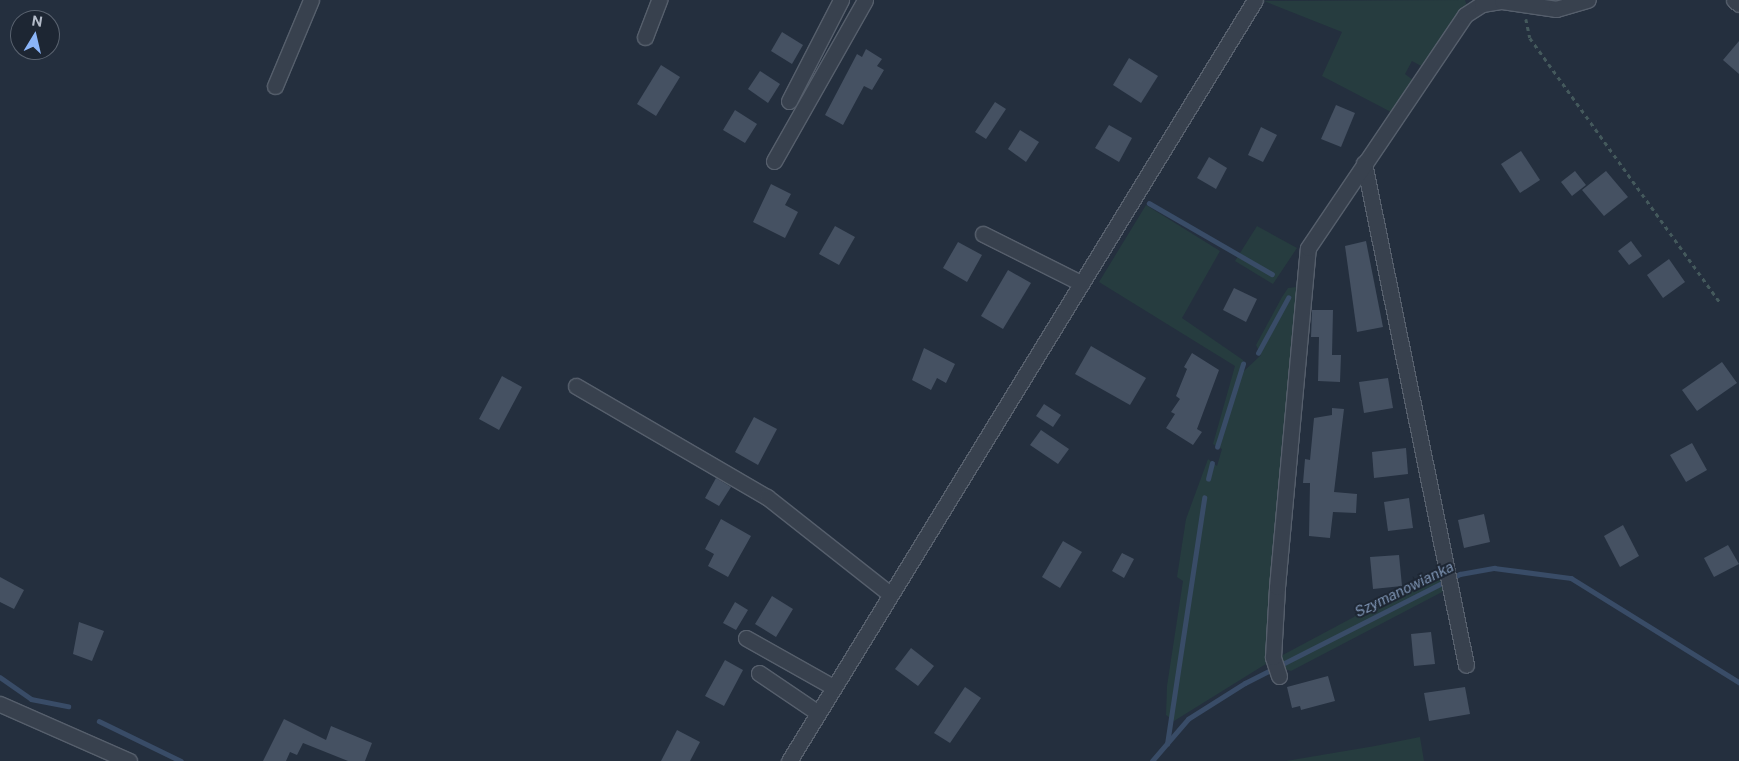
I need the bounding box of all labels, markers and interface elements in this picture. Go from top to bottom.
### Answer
north arrow [10,10,60,60]
text: N [31,12,44,30]
water label: Szymanowianka [1352,557,1456,621]

